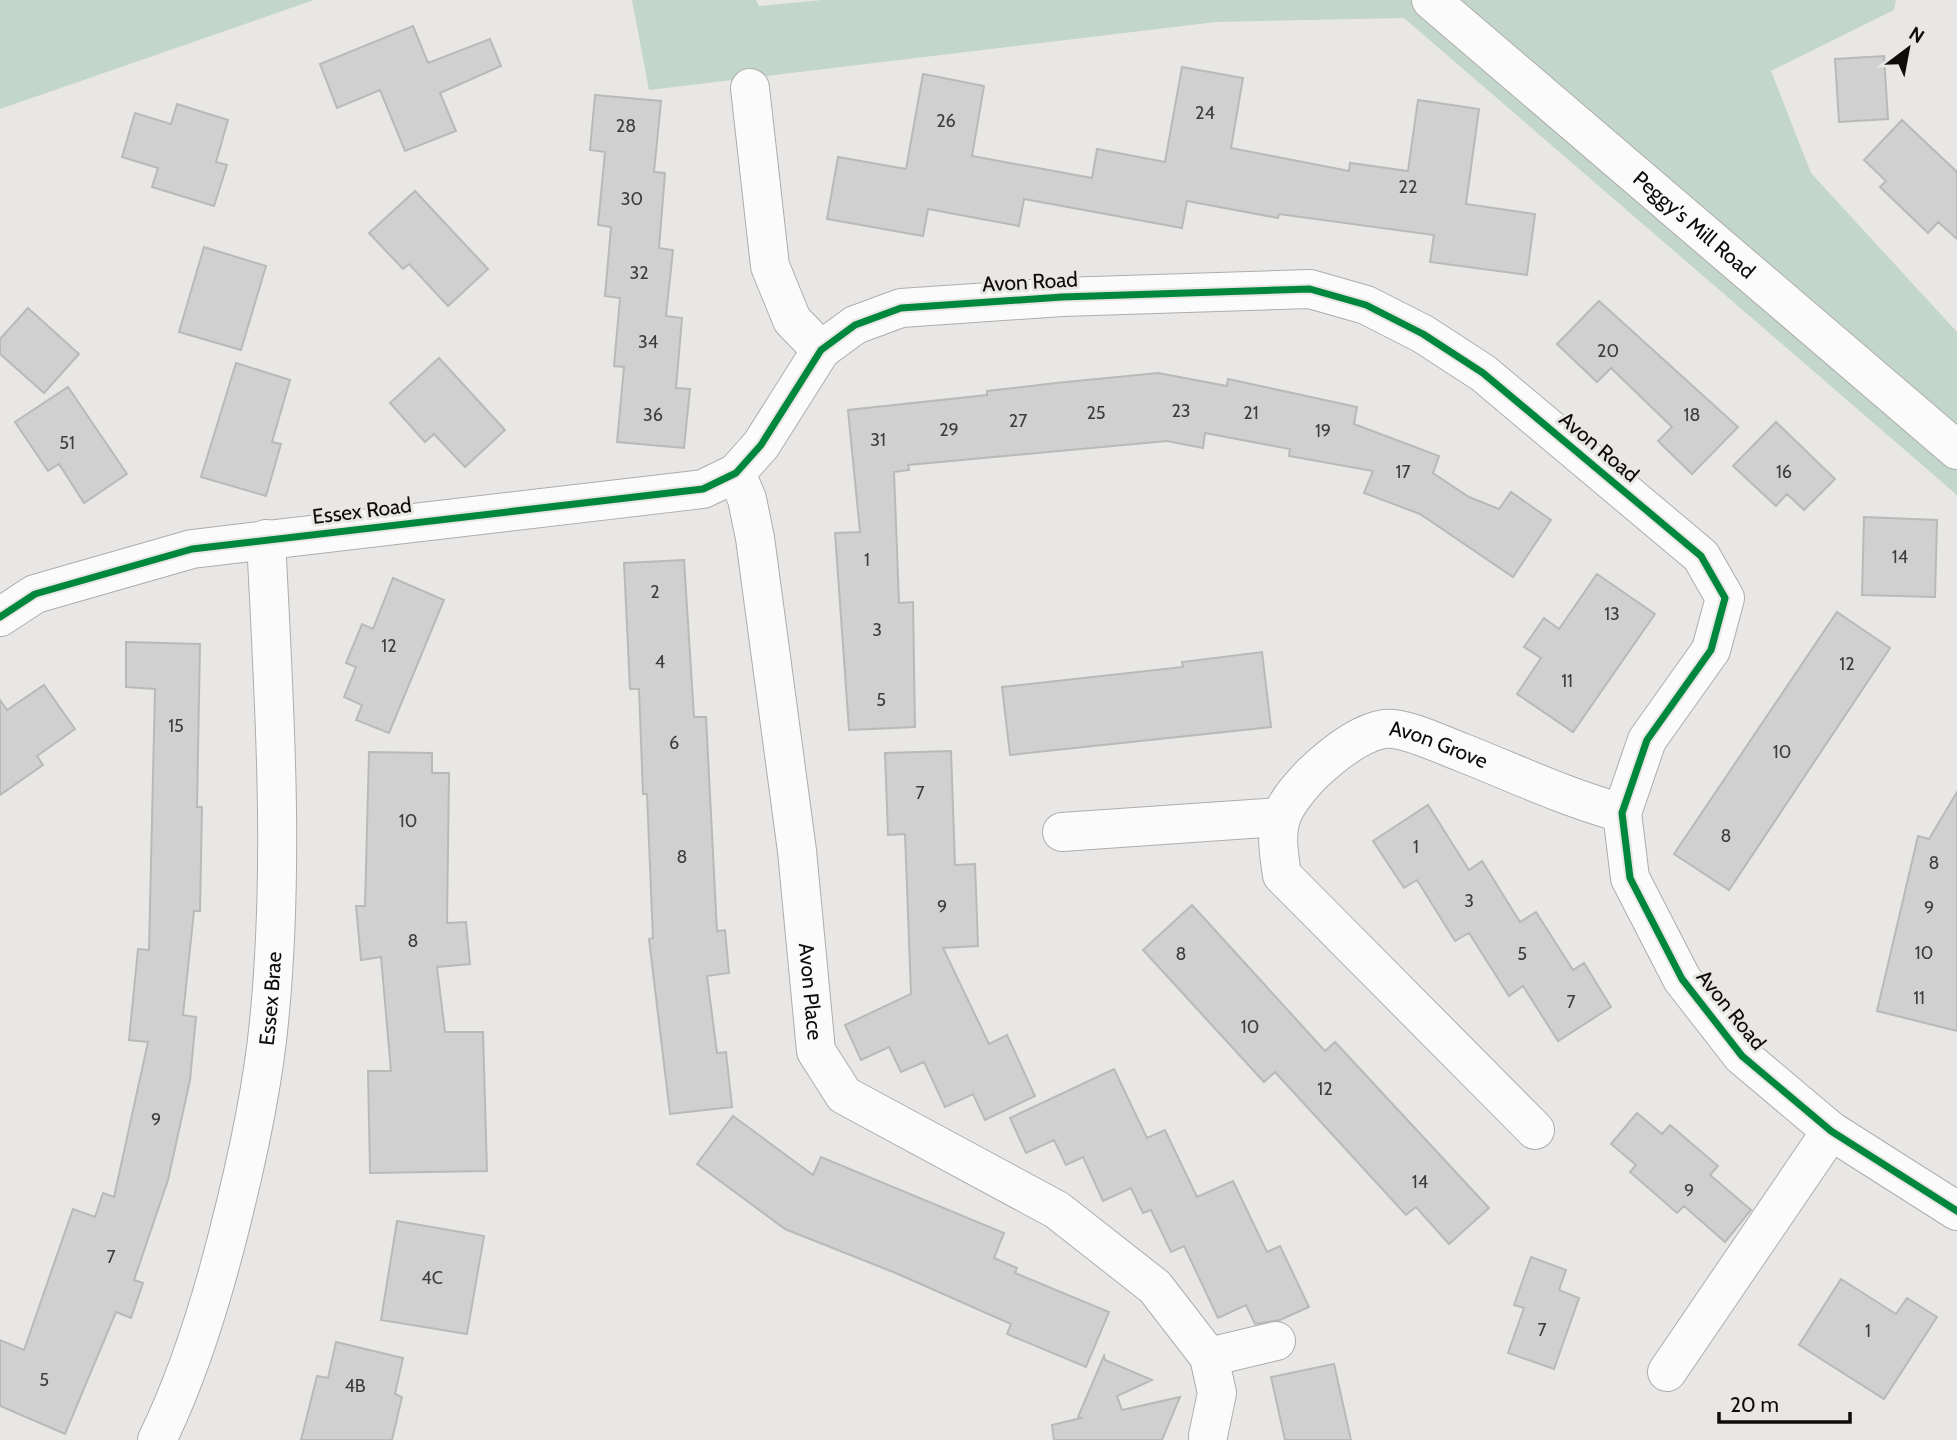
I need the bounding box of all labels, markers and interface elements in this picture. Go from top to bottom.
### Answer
north arrow [1873,14,1943,84]
text: N [1905,22,1929,48]
house number: 24 [1195,102,1215,124]
house number: 26 [936,110,956,132]
house number: 28 [616,115,636,137]
street label: Peggy's Mill Road [1628,166,1760,284]
house number: 22 [1399,176,1417,198]
house number: 30 [621,188,643,210]
house number: 32 [629,262,649,284]
street label: Avon Road [981,267,1079,296]
house number: 34 [638,331,658,353]
house number: 20 [1597,340,1619,362]
house number: 23 [1171,400,1191,422]
house number: 25 [1086,402,1106,424]
house number: 21 [1243,402,1259,424]
house number: 36 [643,404,663,426]
house number: 18 [1684,404,1700,426]
street label: Avon Road [1555,406,1644,487]
house number: 27 [1009,410,1027,432]
house number: 29 [939,419,959,441]
house number: 19 [1315,420,1331,442]
house number: 31 [870,429,886,451]
house number: 51 [59,432,75,454]
house number: 17 [1396,461,1410,483]
house number: 16 [1776,461,1792,483]
street label: Essex Road [311,492,413,529]
house number: 14 [1892,546,1908,568]
house number: 1 [864,549,870,571]
house number: 2 [650,581,660,603]
house number: 13 [1604,603,1620,625]
house number: 3 [872,619,882,641]
house number: 12 [381,635,397,657]
house number: 4 [655,651,665,673]
house number: 12 [1839,653,1855,675]
house number: 11 [1561,670,1573,692]
house number: 5 [876,689,886,711]
house number: 15 [168,715,184,737]
street label: Avon Grove [1388,715,1492,774]
house number: 6 [669,732,679,754]
house number: 10 [1773,741,1791,763]
house number: 7 [915,782,925,804]
house number: 10 [399,810,417,832]
house number: 8 [1721,825,1731,847]
house number: 1 [1413,836,1419,858]
house number: 8 [677,846,687,868]
house number: 8 [1929,852,1939,874]
house number: 3 [1464,890,1474,912]
house number: 9 [937,896,947,918]
house number: 9 [1924,897,1934,919]
house number: 8 [408,930,418,952]
street label: Avon Place [794,942,828,1041]
house number: 10 [1915,942,1933,964]
house number: 8 [1176,943,1186,965]
house number: 5 [1517,943,1527,965]
street label: Essex Brae [254,951,286,1047]
street label: Avon Road [1691,965,1771,1055]
house number: 11 [1913,987,1925,1009]
house number: 7 [1566,991,1576,1013]
house number: 10 [1241,1016,1259,1038]
house number: 12 [1317,1078,1333,1100]
house number: 9 [151,1109,161,1131]
house number: 14 [1412,1171,1428,1193]
house number: 9 [1684,1180,1694,1202]
house number: 7 [106,1246,116,1268]
house number: 4C [421,1267,443,1289]
house number: 7 [1537,1319,1547,1341]
house number: 1 [1865,1320,1871,1342]
house number: 5 [39,1369,49,1391]
house number: 4B [344,1375,366,1397]
scale bar [1719,1380,1850,1424]
text: 20 m [1730,1392,1779,1417]

